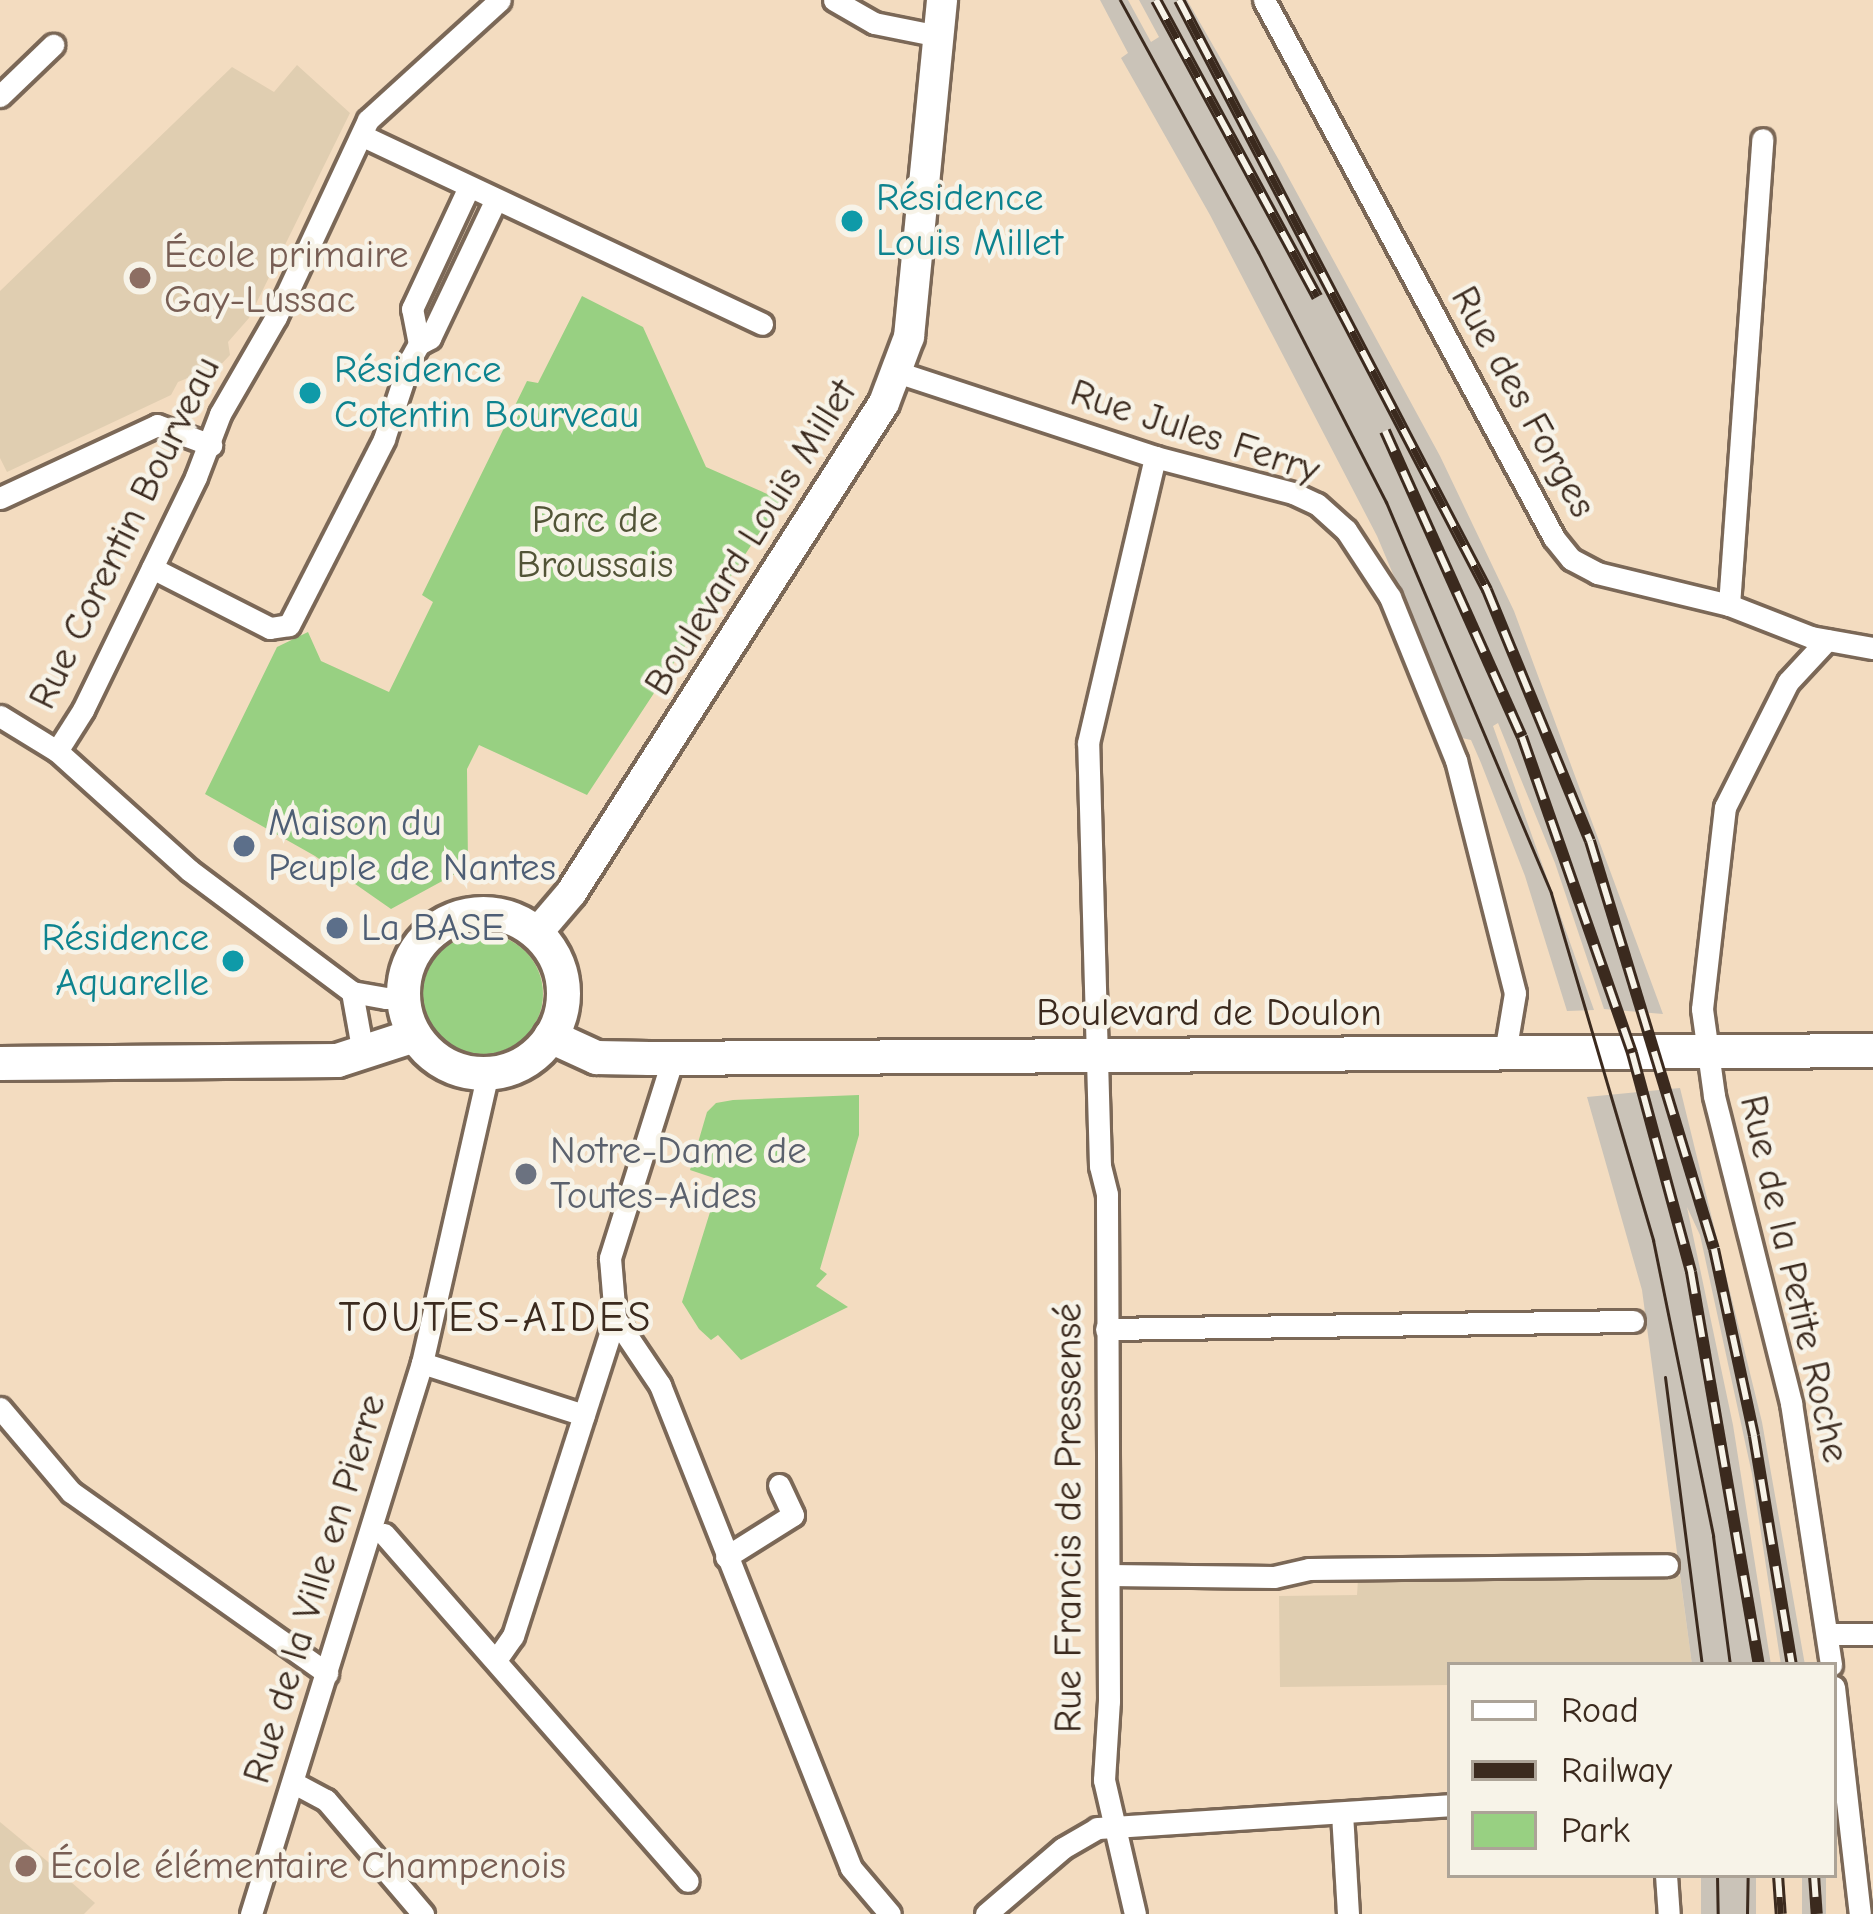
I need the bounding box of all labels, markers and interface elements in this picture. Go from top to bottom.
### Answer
place label: Résidence Louis Millet [876,176,1063,267]
marker: Résidence Louis Millet [839,208,865,234]
place label: École primaire Gay-Lussac [164,233,409,324]
marker: École primaire Gay-Lussac [127,265,153,291]
street label: Rue des Forges [1440,278,1606,526]
place label: Résidence Cotentin Bourveau [334,348,639,439]
street label: Rue Corentin Bourveau [19,349,231,717]
street label: Rue Jules Ferry [1065,370,1325,494]
street label: Boulevard Louis Millet [635,372,867,704]
marker: Résidence Cotentin Bourveau [297,380,323,406]
park label: Parc de Broussais [516,498,674,589]
place label: Maison du Peuple de Nantes [268,801,556,892]
marker: Maison du Peuple de Nantes [231,833,257,859]
place label: La BASE [361,905,505,951]
marker: La BASE [324,915,350,941]
place label: Résidence Aquarelle [41,916,209,1007]
marker: Résidence Aquarelle [220,948,246,974]
street label: Boulevard de Doulon [1036,990,1382,1036]
street label: Rue de la Petite Roche [1729,1091,1859,1467]
place label: Notre-Dame de Toutes-Aides [550,1129,807,1220]
marker: Notre-Dame de Toutes-Aides [513,1161,539,1187]
district label: TOUTES-AIDES [339,1293,653,1343]
street label: Rue Francis de Pressensé [1046,1303,1092,1733]
street label: Rue de la Ville en Pierre [234,1389,396,1789]
legend [1447,1662,1837,1878]
text: Road [1561,1690,1639,1731]
text: Railway [1561,1750,1672,1791]
text: Park [1561,1810,1630,1851]
place label: École élémentaire Champenois [50,1843,566,1889]
marker: École élémentaire Champenois [13,1853,39,1879]

